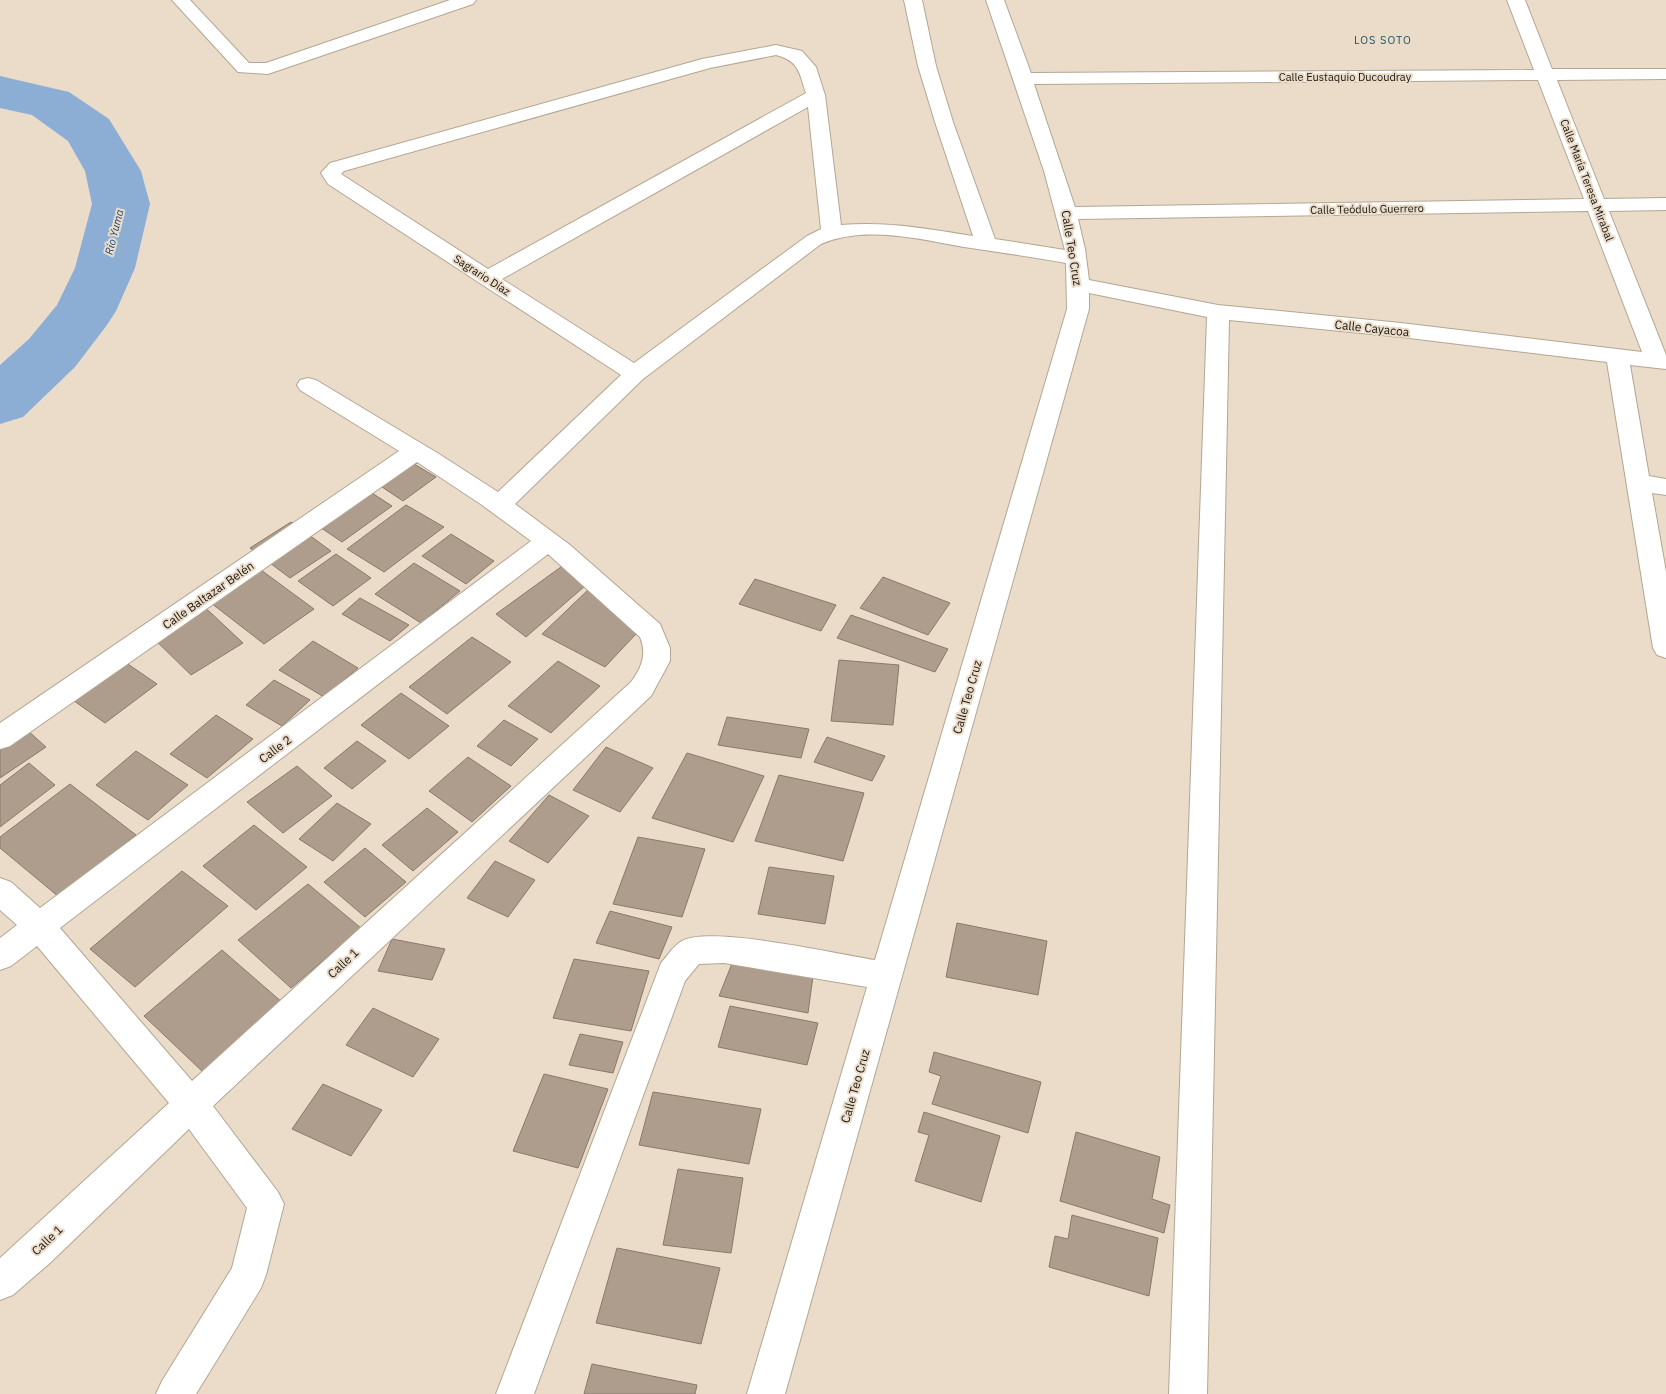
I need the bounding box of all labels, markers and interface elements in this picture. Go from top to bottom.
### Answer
district label: LOS SOTO [1354,33,1412,47]
street label: Calle Eustaquio Ducoudray [1279,70,1412,84]
street label: Calle María Teresa Mirabal [1557,117,1617,243]
street label: Calle Teódulo Guerrero [1310,201,1424,217]
water label: Río Yuma [102,208,126,256]
street label: Calle Teo Cruz [1059,209,1085,287]
street label: Sagrario Díaz [451,252,513,298]
street label: Calle Cayacoa [1334,317,1411,339]
street label: Calle Baltazar Belén [159,558,257,632]
street label: Calle Teo Cruz [949,658,985,736]
street label: Calle 2 [256,732,294,766]
street label: Calle 1 [324,945,362,981]
street label: Calle Teo Cruz [837,1047,873,1125]
street label: Calle 1 [28,1222,66,1258]

